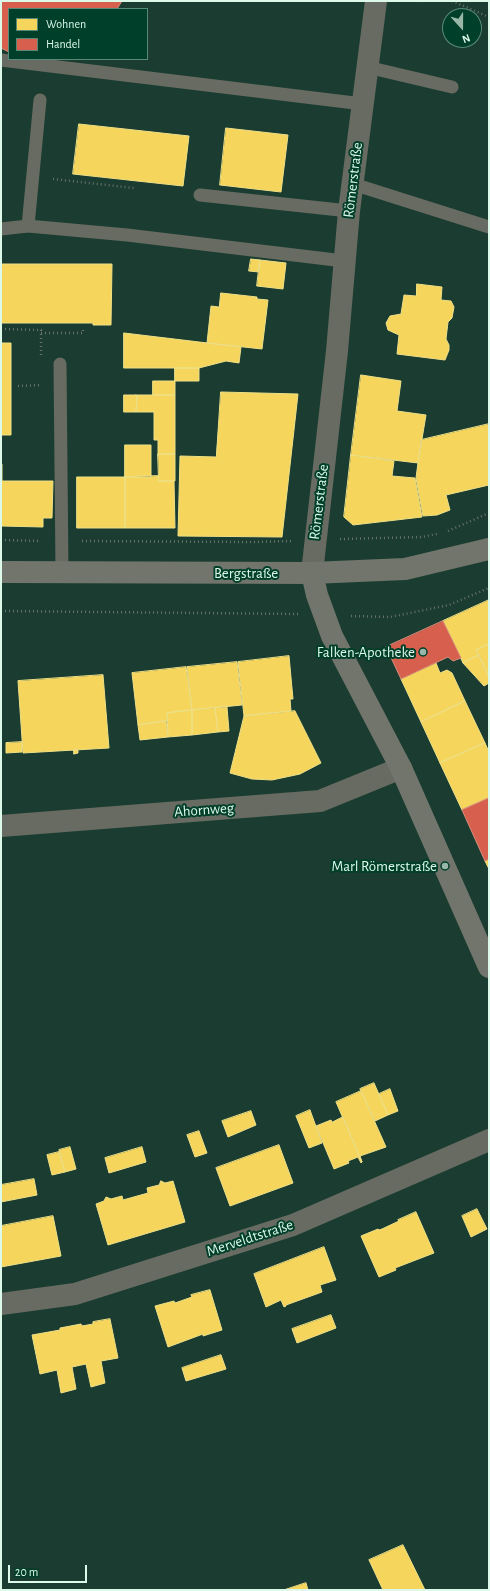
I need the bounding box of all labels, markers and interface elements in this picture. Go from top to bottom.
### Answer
legend [8,8,148,60]
north arrow [442,8,482,48]
text: Wohnen [46,18,86,30]
text: N [461,32,472,45]
text: Handel [46,38,80,50]
street label: Römerstraße [339,141,367,219]
street label: Römerstraße [305,463,333,541]
street label: Bergstraße [214,564,278,582]
place label: Falken-Apotheke [317,643,415,661]
marker: Falken-Apotheke [418,647,428,657]
street label: Ahornweg [173,799,235,821]
place label: Marl Römerstraße [332,857,437,875]
marker: Marl Römerstraße [440,861,450,871]
street label: Merveldtstraße [204,1216,296,1260]
scale bar [10,1557,89,1583]
text: 20 m [15,1566,38,1578]

